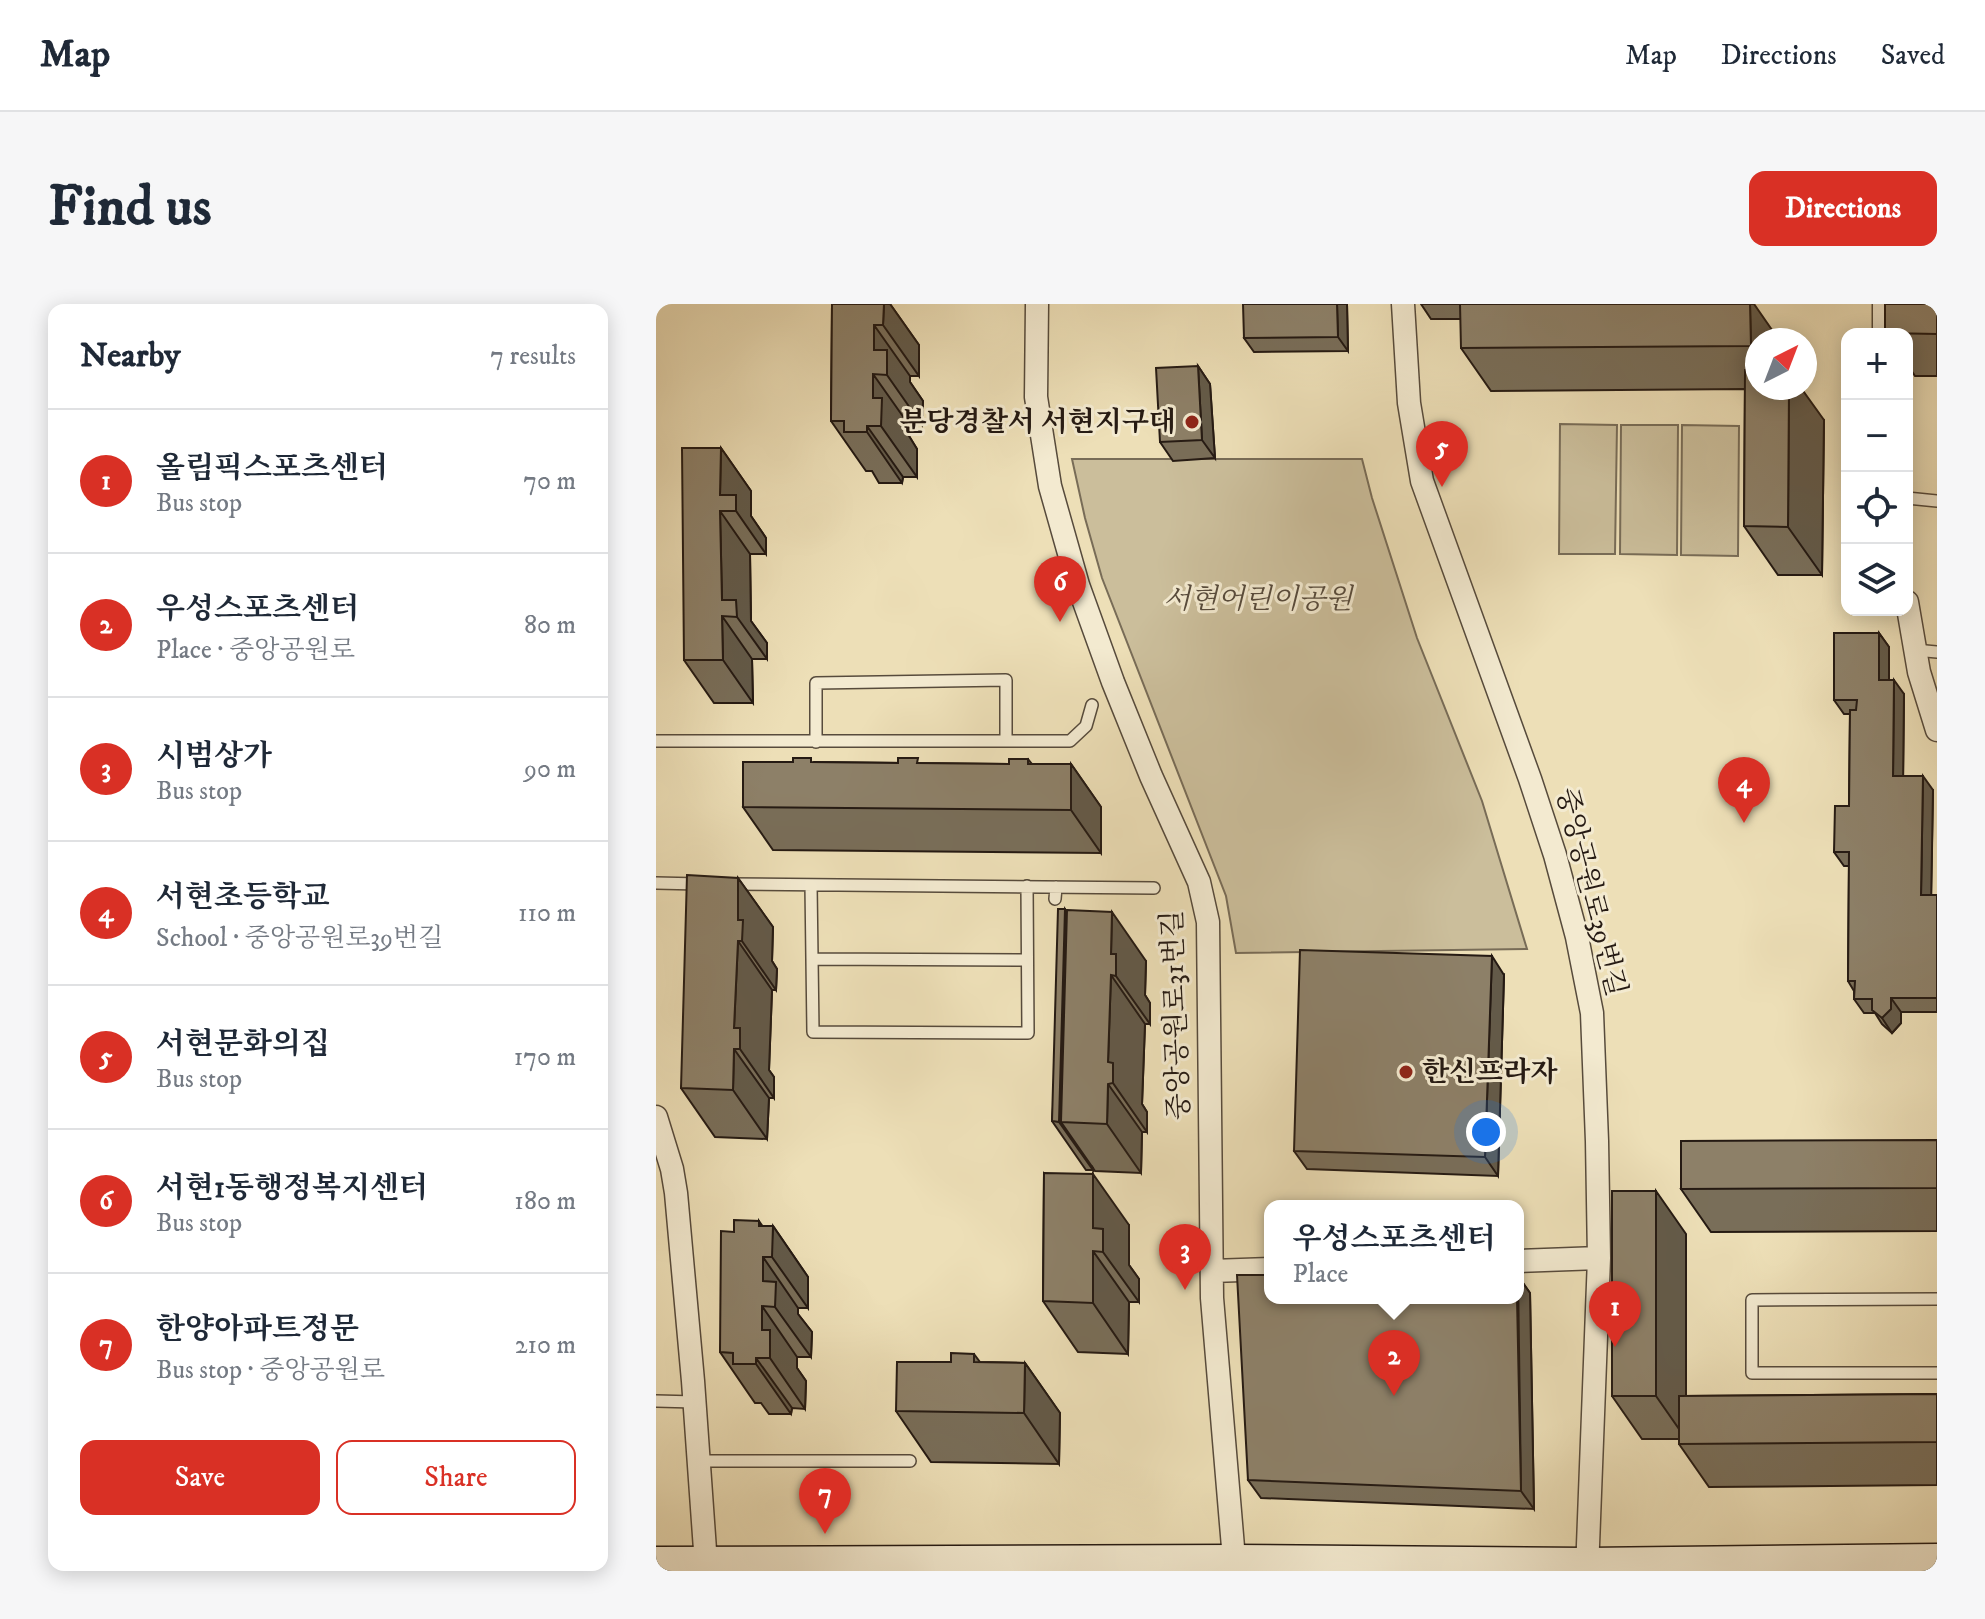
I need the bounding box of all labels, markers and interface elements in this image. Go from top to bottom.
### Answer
text: Map [40,31,110,79]
text: Map [1625,38,1677,73]
text: Directions [1721,38,1837,73]
text: Saved [1881,38,1945,73]
button: Directions [1749,171,1937,246]
text: Find us [48,173,212,243]
north arrow [1745,328,1817,400]
map controls [1841,328,1913,616]
button: + [1841,328,1913,400]
text: Nearby [80,335,181,377]
text: 7 results [490,340,576,373]
button: − [1841,400,1913,472]
place label: 분당경찰서 서현지구대 [900,405,1176,440]
marker: 분당경찰서 서현지구대 [1183,413,1201,431]
pin: 5 [1416,421,1468,487]
text: 올림픽스포츠센터 [156,450,388,487]
text: 1 [101,465,111,498]
text: 70 m [523,465,576,498]
button: locate [1841,472,1913,544]
text: Bus stop [156,487,242,520]
button: layers [1841,544,1913,616]
pin: 6 [1034,556,1086,622]
park label: 서현어린이공원 [1163,582,1355,617]
text: 우성스포츠센터 [156,591,359,628]
text: 2 [100,609,112,642]
text: 80 m [524,609,576,642]
text: Place · 중앙공원로 [156,634,355,667]
text: 시범상가 [156,738,272,775]
text: 3 [101,753,111,786]
text: 90 m [524,753,576,786]
pin: 4 [1718,757,1770,823]
text: Bus stop [156,775,242,808]
street label: 중앙공원로39번길 [1548,784,1634,1000]
text: 서현초등학교 [156,879,330,916]
text: 4 [99,897,113,930]
text: 110 m [518,897,576,930]
street label: 중앙공원로31번길 [1155,909,1197,1121]
text: School · 중앙공원로39번길 [156,922,443,955]
text: 서현문화의집 [156,1026,330,1063]
text: 5 [100,1041,112,1074]
text: 170 m [514,1041,576,1074]
place label: 한신프라자 [1422,1055,1558,1090]
text: Bus stop [156,1063,242,1096]
marker: 한신프라자 [1397,1063,1415,1081]
your location [1466,1112,1506,1152]
text: 서현1동행정복지센터 [156,1170,428,1207]
text: 6 [99,1185,113,1218]
text: 180 m [514,1185,576,1218]
popup [1264,1200,1524,1304]
text: Bus stop [156,1207,242,1240]
text: 우성스포츠센터 [1293,1221,1495,1258]
pin: 3 [1159,1224,1211,1290]
text: Place [1293,1258,1348,1291]
pin: 1 [1589,1281,1641,1347]
text: 한양아파트정문 [156,1311,359,1348]
text: 7 [99,1329,113,1362]
text: 210 m [515,1329,576,1362]
pin: 2 [1368,1330,1420,1396]
text: Bus stop · 중앙공원로 [156,1354,385,1387]
button: Save [80,1440,320,1515]
button: Share [336,1440,576,1515]
pin: 7 [799,1468,851,1534]

